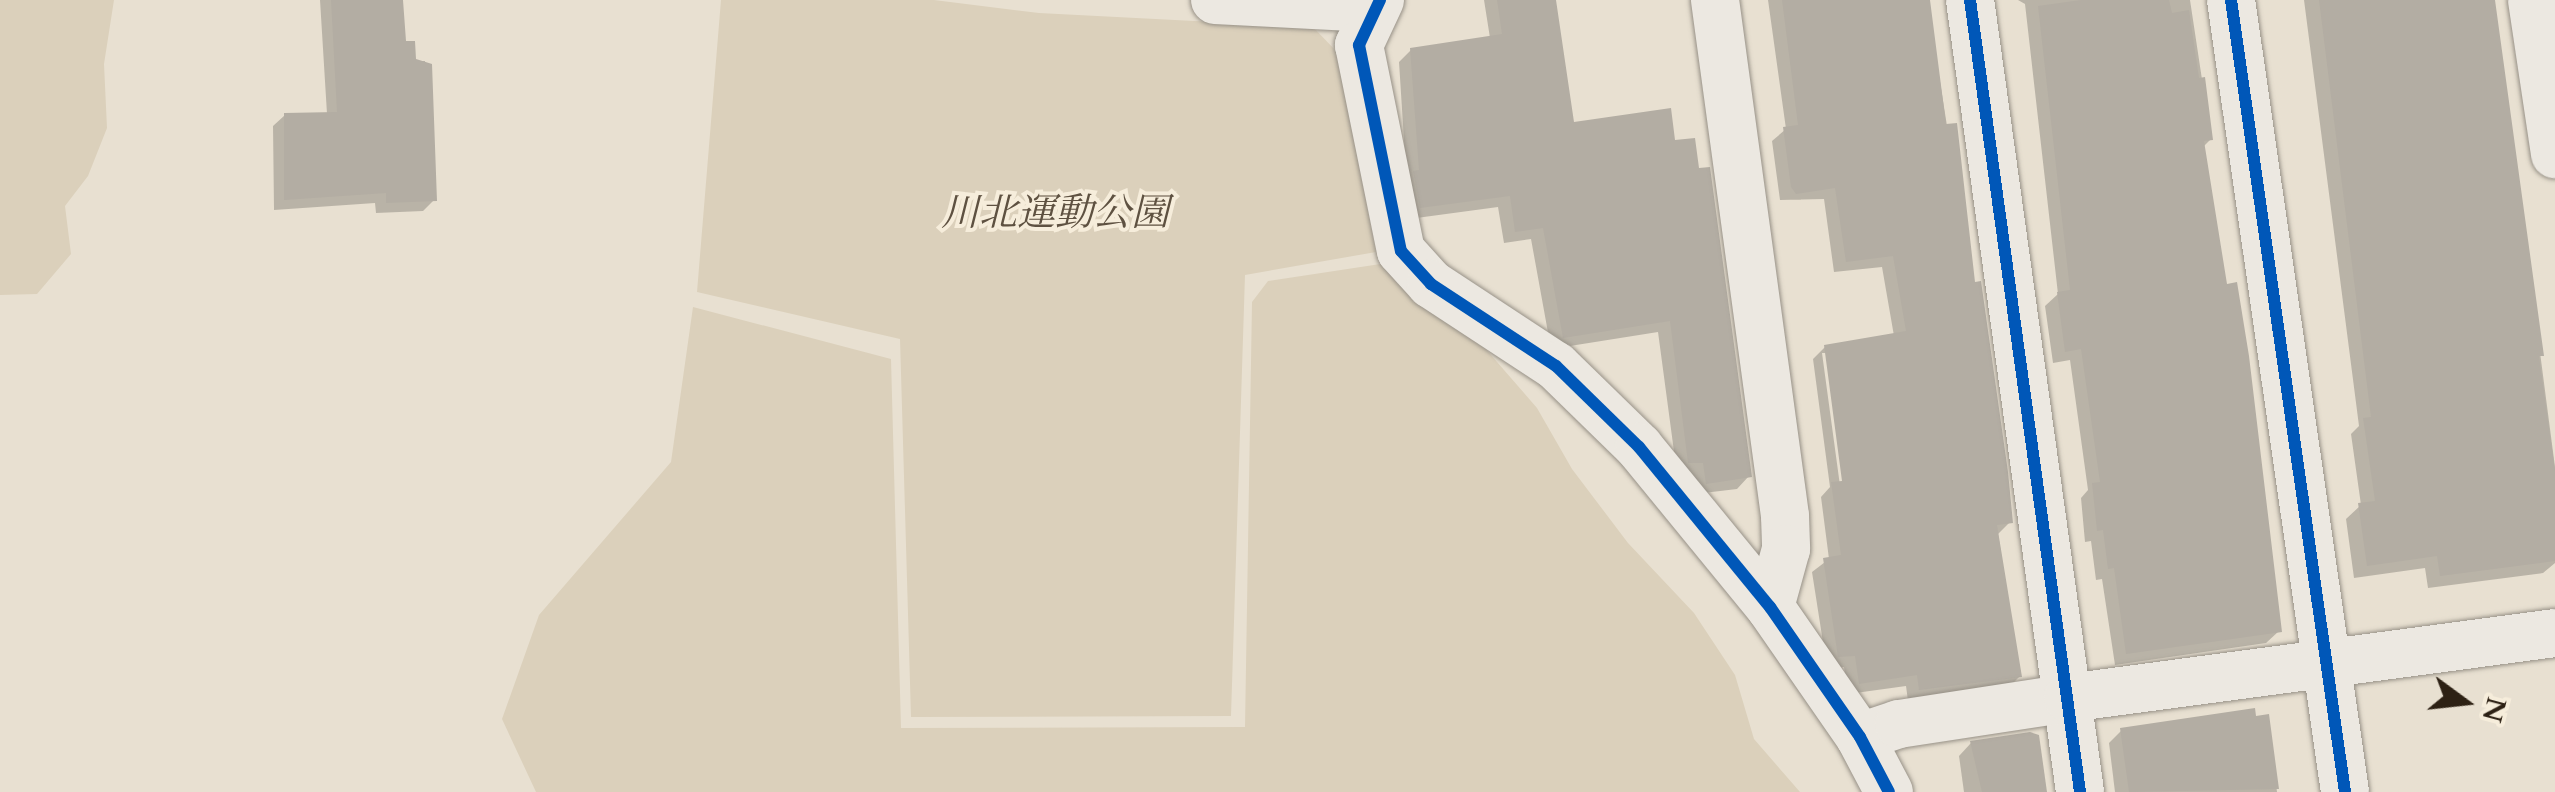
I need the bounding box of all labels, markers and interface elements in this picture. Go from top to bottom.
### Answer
park label: 川北運動公園 [941,191,1169,237]
north arrow [2415,652,2515,752]
text: N [2472,693,2515,726]

